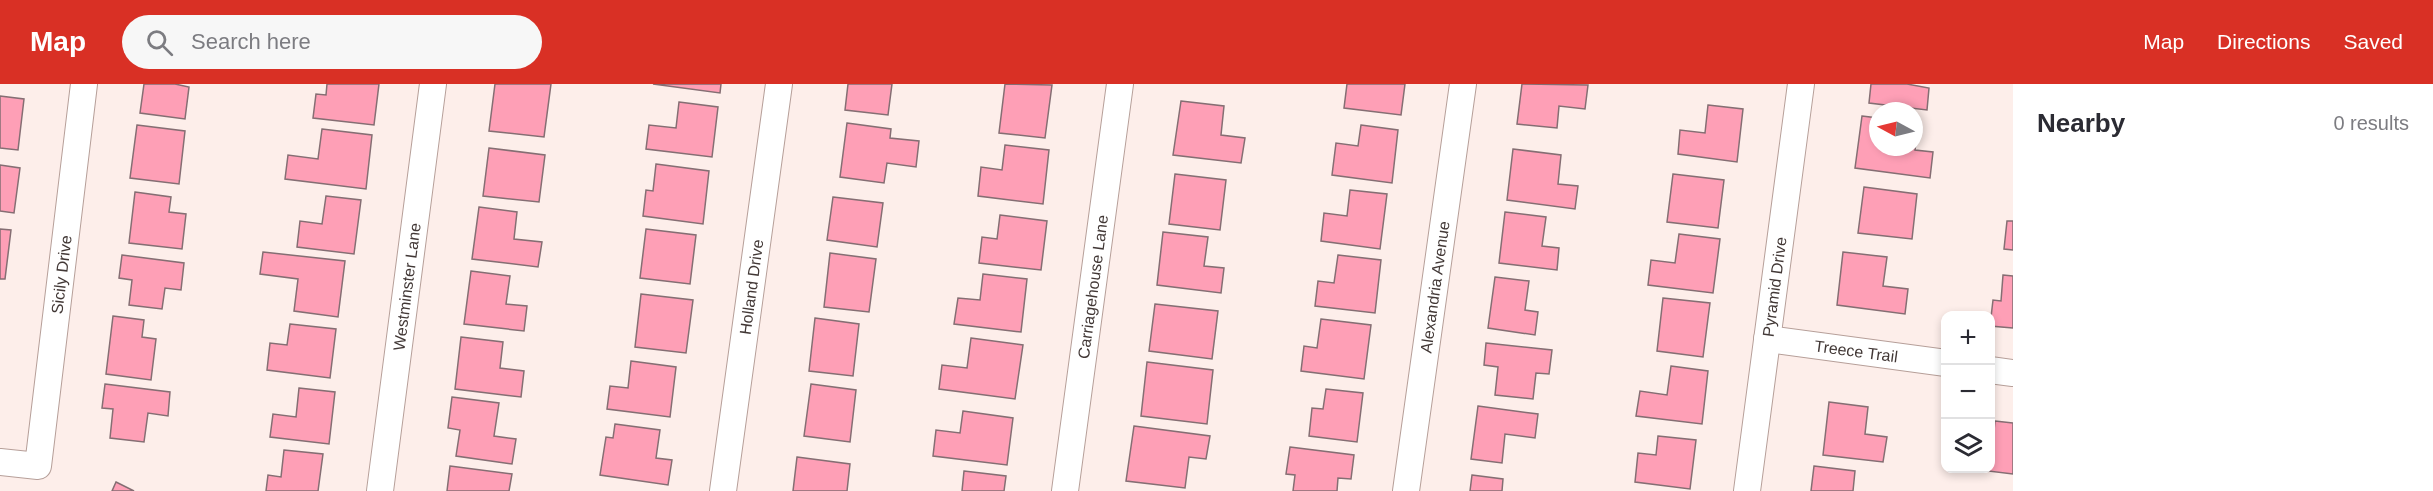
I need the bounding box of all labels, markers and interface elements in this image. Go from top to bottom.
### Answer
search box [122,15,542,69]
text: Map [30,26,86,57]
icon: search [143,26,176,59]
text: Search here [191,29,311,54]
text: Map [2143,30,2184,53]
text: Directions [2217,30,2310,53]
text: Saved [2343,30,2403,53]
north arrow [1869,102,1923,156]
text: Nearby [2037,108,2125,138]
text: 0 results [2333,112,2409,134]
street label: Carriagehouse Lane [1074,214,1111,360]
street label: Alexandria Avenue [1417,220,1452,354]
street label: Westminster Lane [390,222,423,352]
street label: Sicily Drive [48,234,74,315]
street label: Pyramid Drive [1759,236,1789,338]
street label: Holland Drive [736,238,766,336]
map controls [1941,311,1995,473]
button: + [1941,311,1995,365]
street label: Treece Trail [1813,337,1899,365]
button: − [1941,365,1995,419]
button: layers [1941,419,1995,473]

